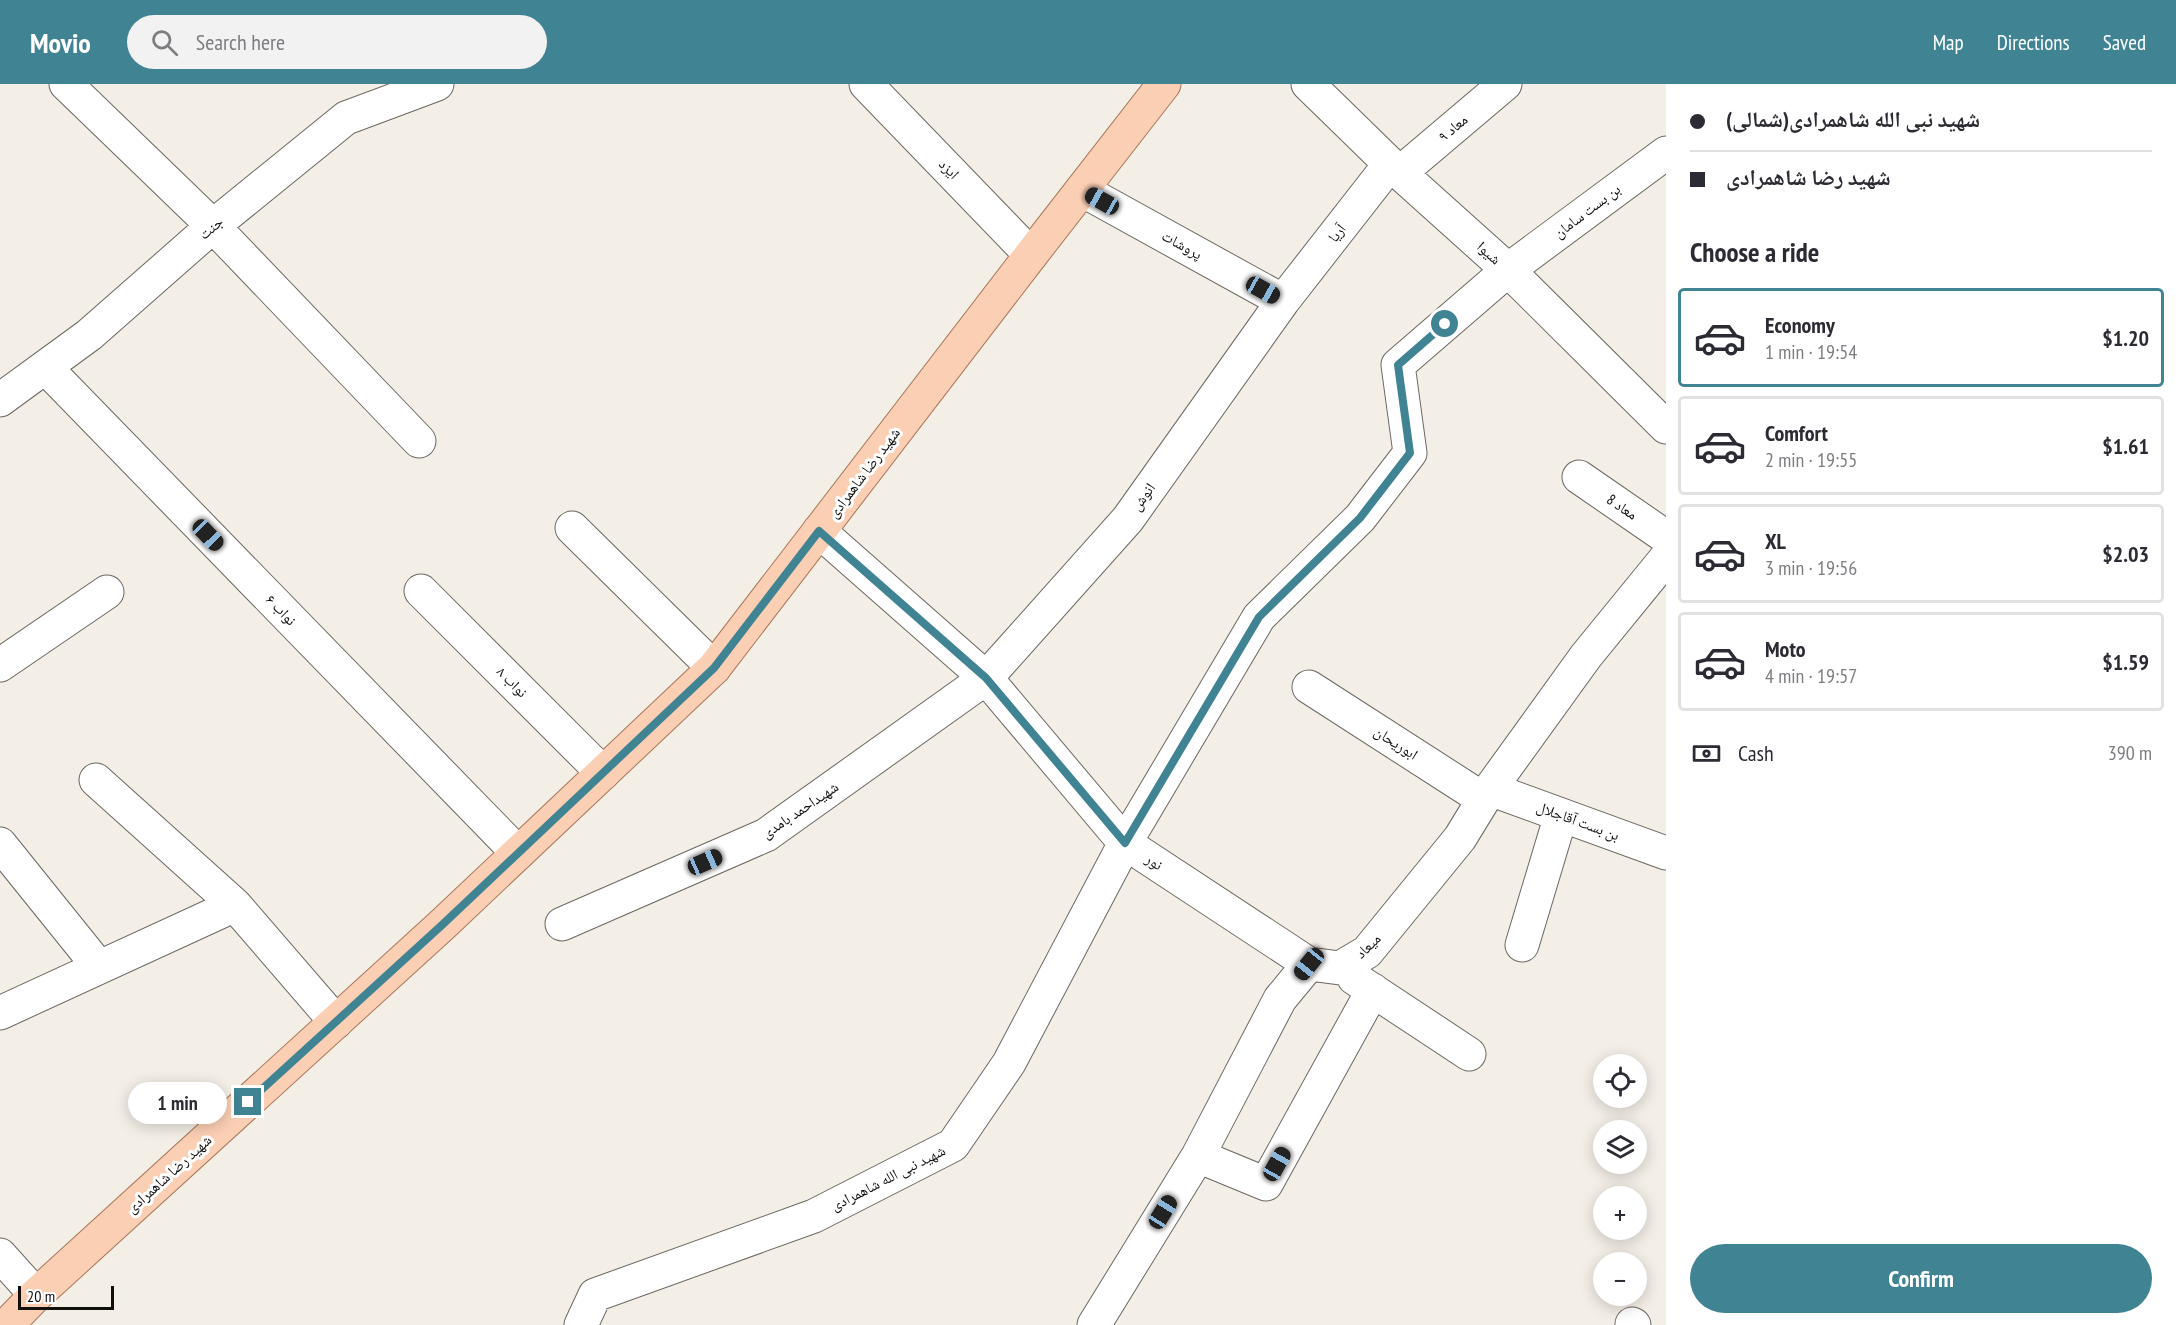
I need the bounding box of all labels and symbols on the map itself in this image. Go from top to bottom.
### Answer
street label: معاد ۹ [1434,110,1472,146]
street label: ایزد [935,155,963,183]
street label: بن بست سامان [1550,179,1624,243]
car [1082,184,1122,218]
street label: جنت [195,212,227,243]
street label: آریا [1323,219,1350,246]
street label: پروشات [1159,226,1206,264]
street label: شیوا [1473,237,1505,268]
car [1243,273,1283,307]
route start [1431,310,1458,337]
street label: شهید رضا شاهمرادی [823,424,905,522]
street label: انوش [1126,479,1160,515]
street label: معاد 8 [1603,489,1641,524]
car [189,516,227,554]
street label: نواب ۶ [262,590,301,629]
street label: نواب ۸ [493,662,532,701]
street label: ابوریحان [1370,721,1422,765]
street label: شهیداحمد بامدی [758,777,843,843]
street label: بن بست آقاجلال [1534,797,1622,845]
car [685,846,725,878]
street label: نور [1141,848,1167,874]
street label: میعاد [1351,929,1385,962]
car [1291,944,1327,984]
callout: 1 min [128,1081,227,1123]
route end [234,1088,261,1115]
street label: شهید رضا شاهمرادی [122,1130,216,1218]
street label: شهید نبی الله شاهمرادی [827,1140,949,1216]
car [1260,1144,1294,1184]
car [1146,1192,1180,1232]
scale bar [18,1283,114,1310]

